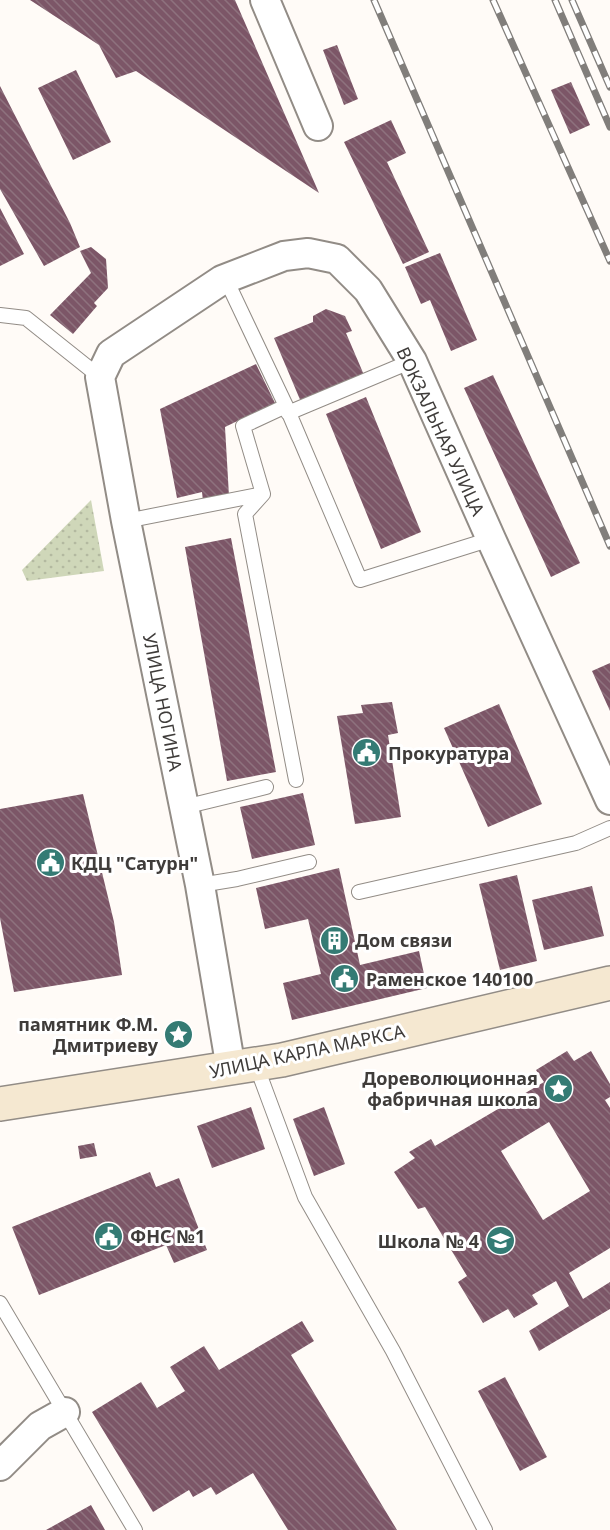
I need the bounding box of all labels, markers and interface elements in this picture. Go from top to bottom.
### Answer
street label: ВОКЗАЛЬНАЯ УЛИЦА [391,343,491,520]
street label: УЛИЦА НОГИНА [138,631,188,773]
public building icon: Прокуратура [351,737,383,769]
place label: Прокуратура [388,741,509,765]
public building icon: КДЦ "Сатурн" [34,847,66,879]
place label: КДЦ "Сатурн" [71,851,198,875]
building icon: Дом связи [318,924,350,956]
place label: Дом связи [355,928,452,952]
public building icon: Раменское 140100 [329,963,361,995]
place label: Раменское 140100 [366,967,533,991]
place label: памятник Ф.М. Дмитриеву [18,1012,159,1057]
place icon: памятник Ф.М. Дмитриеву [163,1018,195,1050]
street label: УЛИЦА КАРЛА МАРКСА [207,1018,407,1083]
place label: Дореволюционная фабричная школа [362,1066,538,1111]
place icon: Дореволюционная фабричная школа [543,1072,575,1104]
public building icon: ФНС №1 [93,1220,125,1252]
place label: ФНС №1 [130,1224,205,1248]
school or university icon: Школа № 4 [484,1225,516,1257]
place label: Школа № 4 [378,1229,479,1253]

